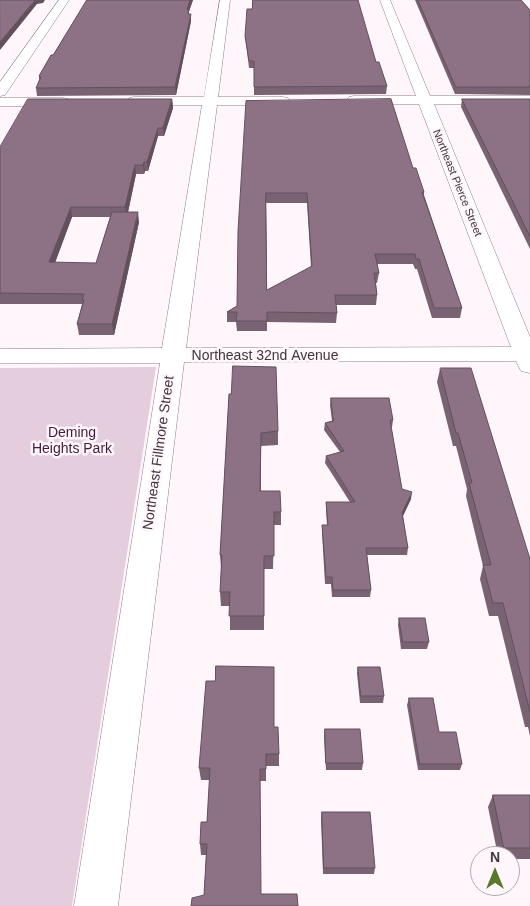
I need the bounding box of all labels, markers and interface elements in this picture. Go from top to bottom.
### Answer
street label: Northeast Pierce Street [429,128,485,238]
street label: Northeast 32nd Avenue [192,348,338,364]
street label: Northeast Fillmore Street [140,375,178,531]
park label: Deming Heights Park [32,425,112,458]
north arrow [470,846,520,896]
text: N [490,849,500,865]

